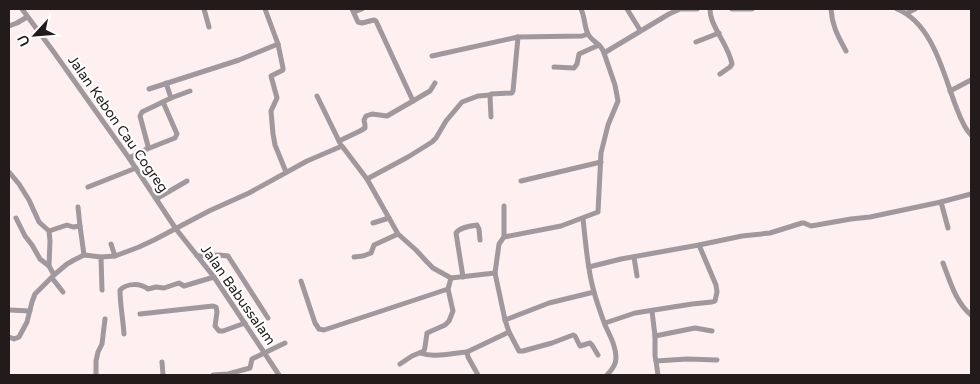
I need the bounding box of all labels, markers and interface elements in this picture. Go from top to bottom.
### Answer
north arrow [10,10,60,60]
text: U [14,32,34,49]
street label: Jalan Kebon Cau Cogreg [64,52,172,196]
street label: Jalan Babussalam [197,242,279,348]

